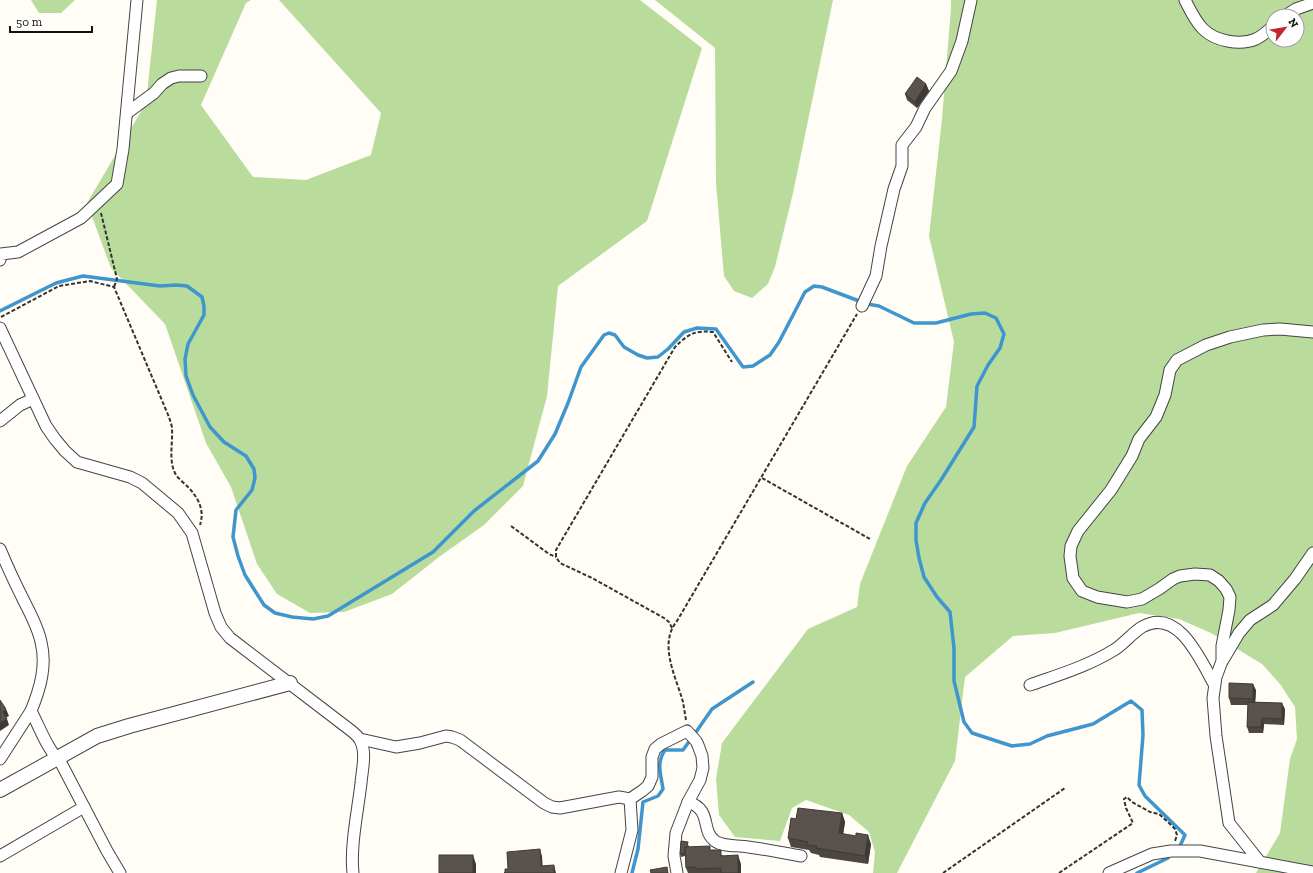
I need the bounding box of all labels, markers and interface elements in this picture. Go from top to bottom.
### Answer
scale bar [10,8,92,34]
north arrow [1265,8,1305,48]
text: 50 m [16,15,43,29]
text: N [1285,16,1301,31]

